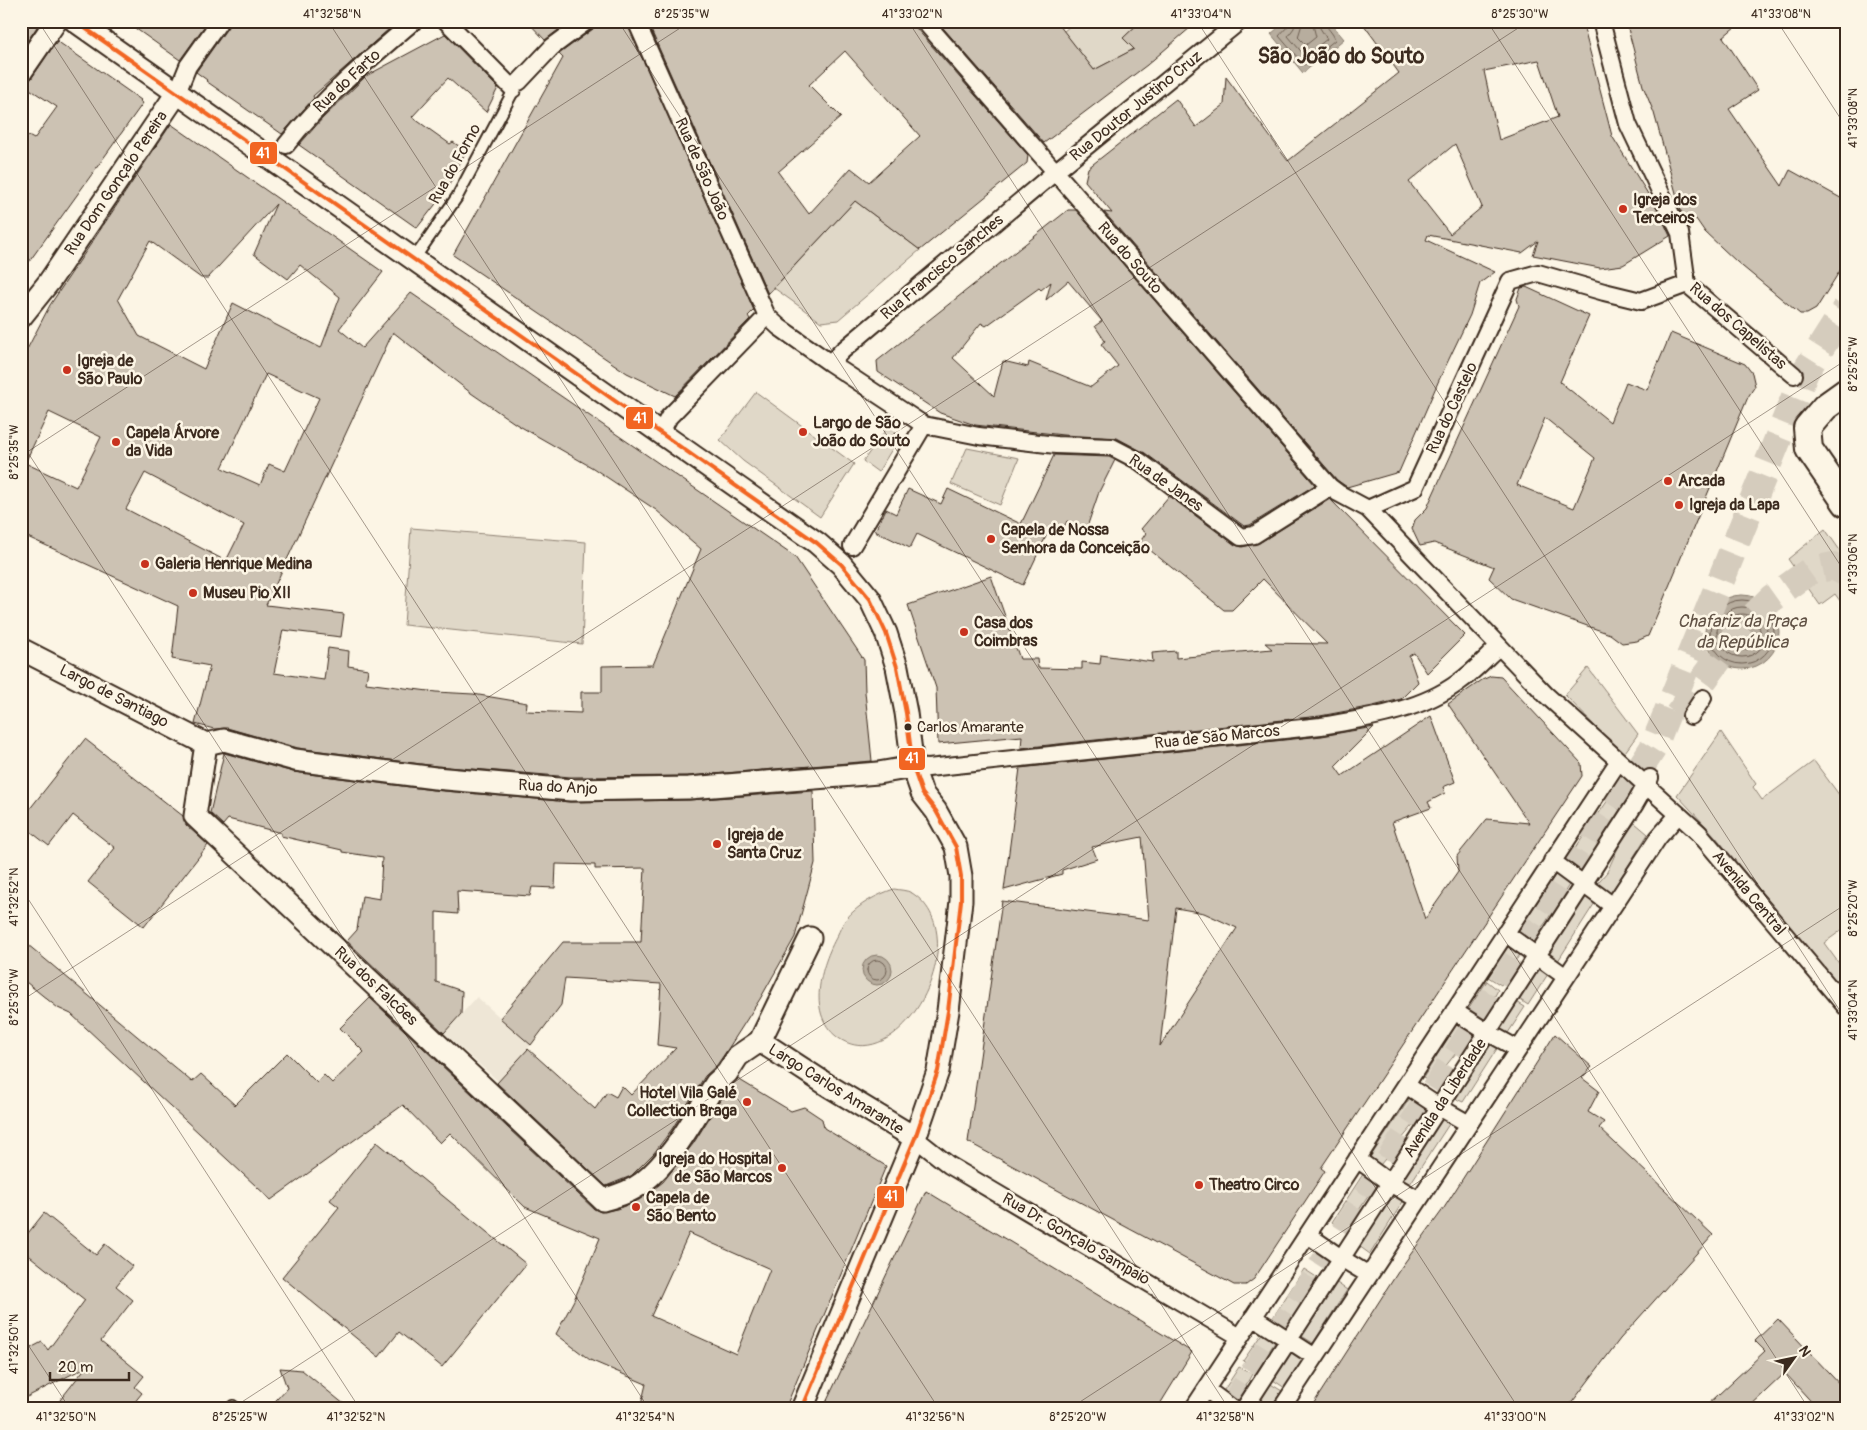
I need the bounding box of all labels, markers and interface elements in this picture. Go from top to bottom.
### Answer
text: 41°32'58"N [303,7,361,22]
text: 8°25'35"W [654,7,710,22]
text: 41°33'02"N [882,7,942,22]
text: 41°33'04"N [1171,7,1231,22]
text: 8°25'30"W [1492,7,1548,22]
text: 41°33'08"N [1751,7,1811,22]
district label: São João do Souto [1258,43,1425,70]
street label: Rua do Farto [309,45,385,117]
street label: Rua Doutor Justino Cruz [1066,46,1206,166]
text: 41°33'08"N [1846,88,1861,148]
street label: Rua Dom Gonçalo Pereira [60,107,172,259]
street label: Rua de São João [670,115,734,224]
street label: Rua do Forno [425,120,485,208]
line badge: 41 [249,141,278,165]
text: 41 [256,145,270,162]
place label: Igreja dos Terceiros [1632,190,1698,228]
marker: Igreja dos Terceiros [1617,203,1629,215]
street label: Rua Francisco Sanches [877,210,1007,324]
street label: Rua do Souto [1093,218,1167,298]
street label: Rua dos Capelistas [1685,278,1791,374]
text: 8°25'25"W [1846,336,1861,392]
place label: Igreja de São Paulo [77,351,143,389]
street label: Rua do Castelo [1422,359,1482,457]
marker: Igreja de São Paulo [61,364,73,376]
line badge: 41 [625,406,654,430]
text: 41 [633,410,647,427]
place label: Largo de São João do Souto [813,413,911,451]
place label: Capela Árvore da Vida [126,422,220,461]
text: 8°25'35"W [7,424,22,480]
marker: Largo de São João do Souto [797,426,809,438]
marker: Capela Árvore da Vida [110,436,122,448]
street label: Rua de Janes [1125,450,1207,516]
place label: Arcada [1678,471,1726,491]
marker: Arcada [1662,475,1674,487]
place label: Igreja da Lapa [1689,495,1780,515]
marker: Igreja da Lapa [1673,499,1685,511]
place label: Capela de Nossa Senhora da Conceição [1001,520,1150,558]
marker: Capela de Nossa Senhora da Conceição [985,533,997,545]
text: 41°33'06"N [1846,534,1861,594]
place label: Galeria Henrique Medina [155,554,313,574]
marker: Galeria Henrique Medina [139,558,151,570]
place label: Museu Pio XII [203,583,291,603]
marker: Museu Pio XII [187,587,199,599]
water label: Chafariz da Praça da República [1678,610,1808,654]
place label: Casa dos Coimbras [974,613,1038,651]
marker: Casa dos Coimbras [958,626,970,638]
street label: Largo de Santiago [56,660,172,732]
place label: Carlos Amarante [917,718,1024,737]
street label: Rua de São Marcos [1153,720,1281,754]
marker: Carlos Amarante [903,722,913,732]
line badge: 41 [898,747,926,771]
text: 41 [905,750,919,767]
street label: Rua do Anjo [518,775,599,799]
place label: Igreja de Santa Cruz [727,825,802,863]
marker: Igreja de Santa Cruz [711,838,723,850]
street label: Avenida Central [1708,847,1790,939]
text: 41°32'52"N [7,868,22,926]
text: 8°25'20"W [1846,880,1861,936]
street label: Rua dos Falcões [330,942,422,1030]
text: 8°25'30"W [7,969,22,1025]
text: 41°33'04"N [1846,980,1861,1040]
street label: Avenida da Liberdade [1399,1035,1491,1161]
street label: Largo Carlos Amarante [765,1039,908,1139]
place label: Hotel Vila Galé Collection Braga [627,1083,738,1121]
marker: Hotel Vila Galé Collection Braga [741,1096,753,1108]
place label: Igreja do Hospital de São Marcos [658,1149,773,1187]
marker: Igreja do Hospital de São Marcos [776,1162,788,1174]
place label: Theatro Circo [1208,1175,1300,1195]
marker: Theatro Circo [1193,1179,1205,1191]
line badge: 41 [876,1185,905,1209]
place label: Capela de São Bento [646,1188,717,1226]
text: 41 [884,1188,898,1205]
street label: Rua Dr. Gonçalo Sampaio [999,1189,1154,1290]
marker: Capela de São Bento [630,1201,642,1213]
text: 41°32'50"N [7,1314,22,1374]
north arrow [1770,1332,1820,1382]
text: N [1795,1343,1814,1360]
scale bar [50,1350,129,1382]
text: 20 m [58,1358,93,1377]
text: 41°32'50"N [36,1410,96,1425]
text: 8°25'25"W [212,1410,268,1425]
text: 41°32'52"N [327,1410,385,1425]
text: 41°32'54"N [615,1410,675,1425]
text: 41°32'56"N [905,1410,965,1425]
text: 8°25'20"W [1050,1410,1106,1425]
text: 41°32'58"N [1196,1410,1254,1425]
text: 41°33'00"N [1484,1410,1546,1425]
text: 41°33'02"N [1774,1410,1834,1425]

